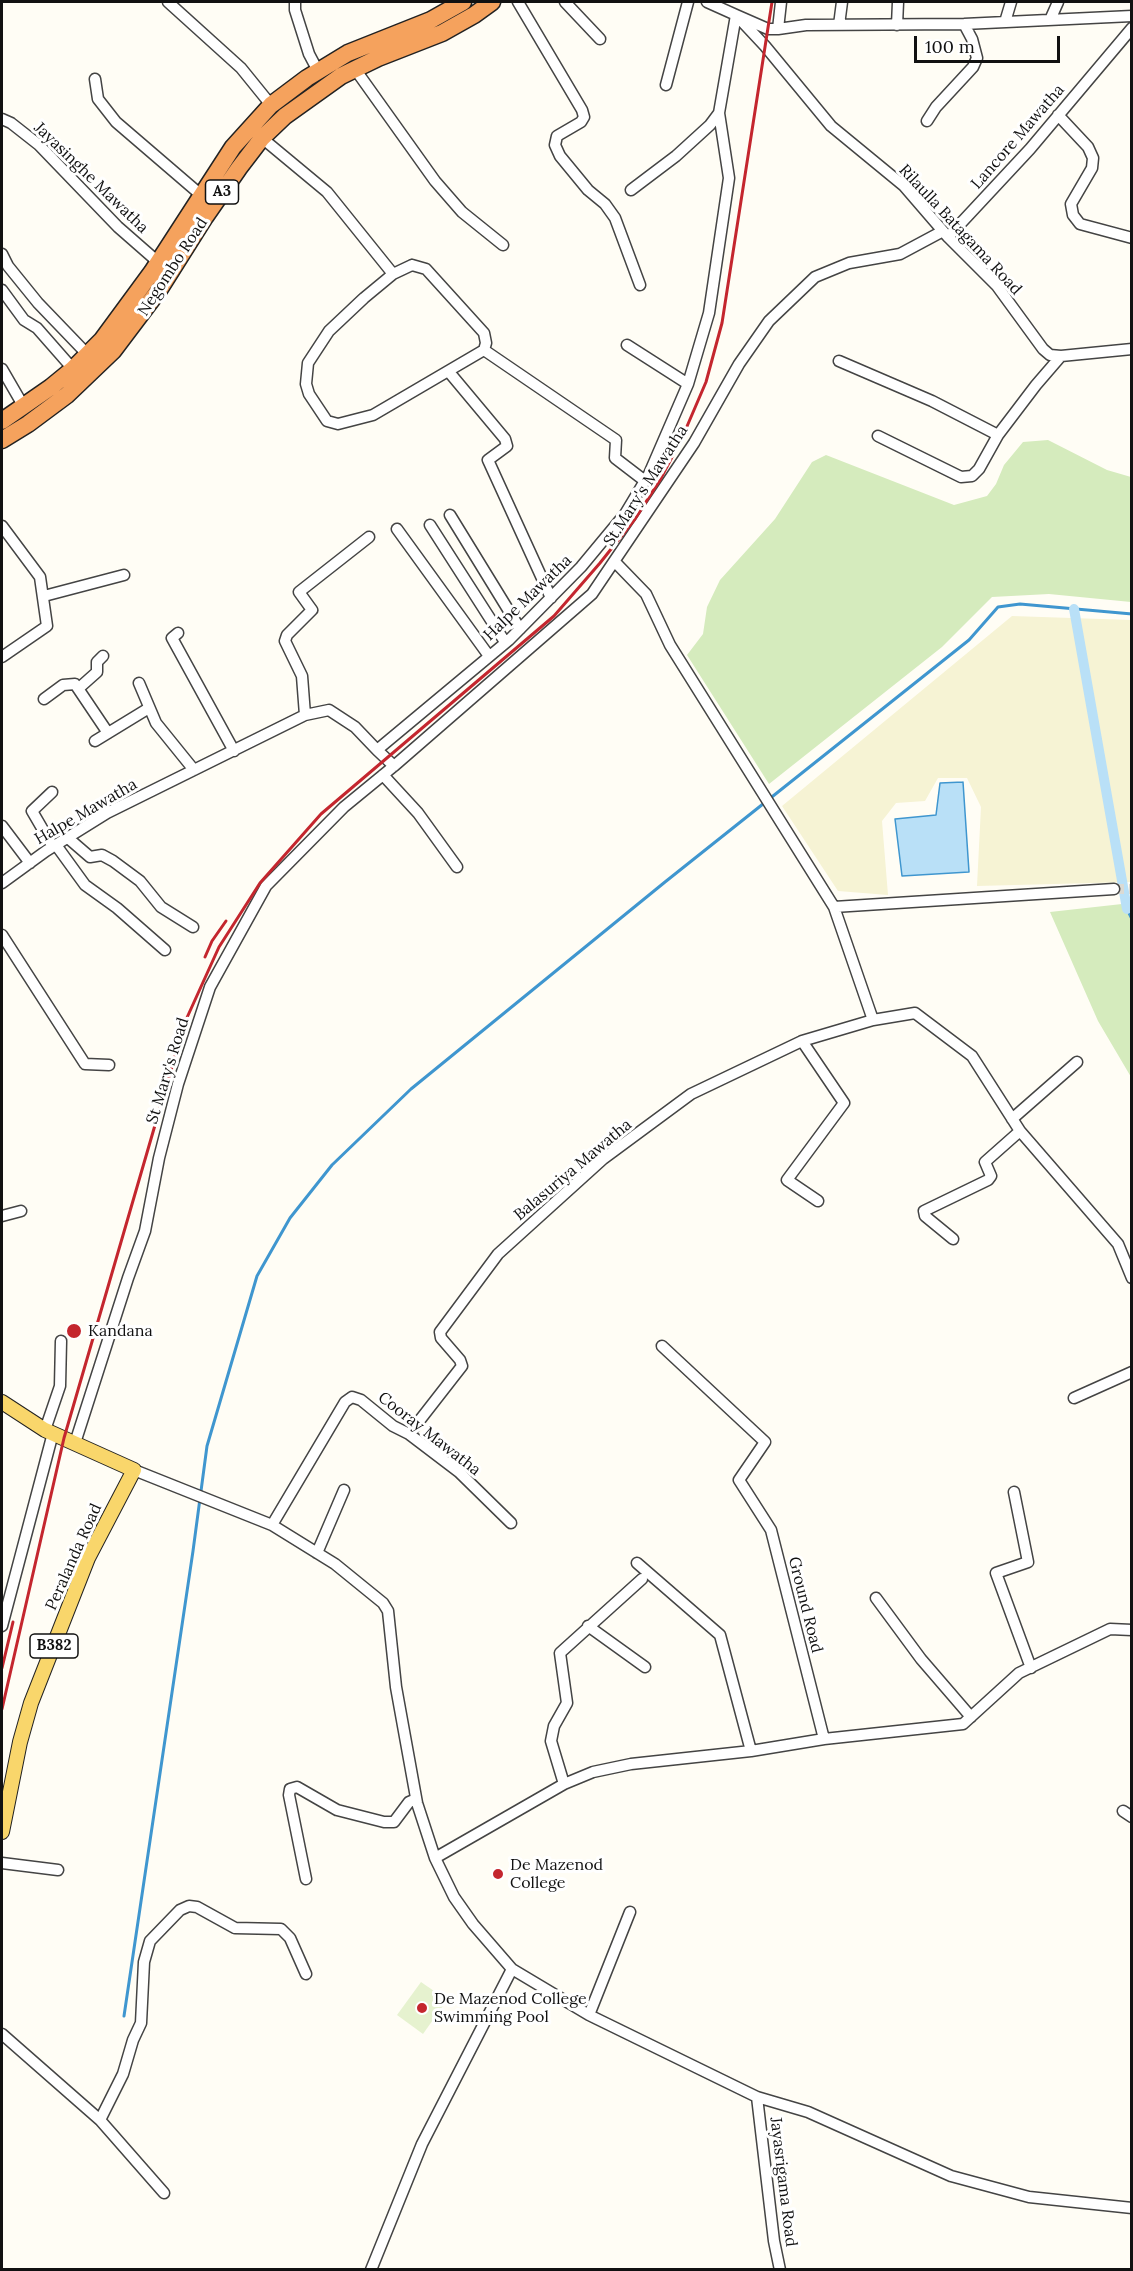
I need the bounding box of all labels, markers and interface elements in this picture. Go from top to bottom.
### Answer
scale bar [917,24,1062,62]
text: 100 m [925,35,975,58]
street label: Lancore Mawatha [967,81,1069,193]
street label: Jayasinghe Mawatha [30,119,152,237]
street label: Rilaulla Batagama Road [895,161,1025,299]
road number: A3 [206,180,238,204]
street label: Negombo Road [134,214,212,320]
street label: St.Mary's Mawatha [600,422,692,550]
street label: Halpe Mawatha [480,551,576,645]
street label: Halpe Mawatha [31,775,141,849]
street label: St Mary's Road [143,1016,193,1126]
street label: Balasuriya Mawatha [510,1115,636,1225]
place label: Kandana [88,1321,153,1341]
marker: Kandana [65,1322,83,1340]
street label: Cooray Mawatha [374,1388,484,1480]
street label: Peralanda Road [42,1501,106,1613]
street label: Ground Road [784,1555,826,1655]
road number: B382 [30,1634,78,1658]
place label: De Mazenod College [510,1855,603,1893]
marker: De Mazenod College [491,1867,505,1881]
place label: De Mazenod College Swimming Pool [434,1989,587,2027]
marker: De Mazenod College Swimming Pool [415,2001,429,2015]
street label: Jayasrigama Road [766,2116,800,2248]

